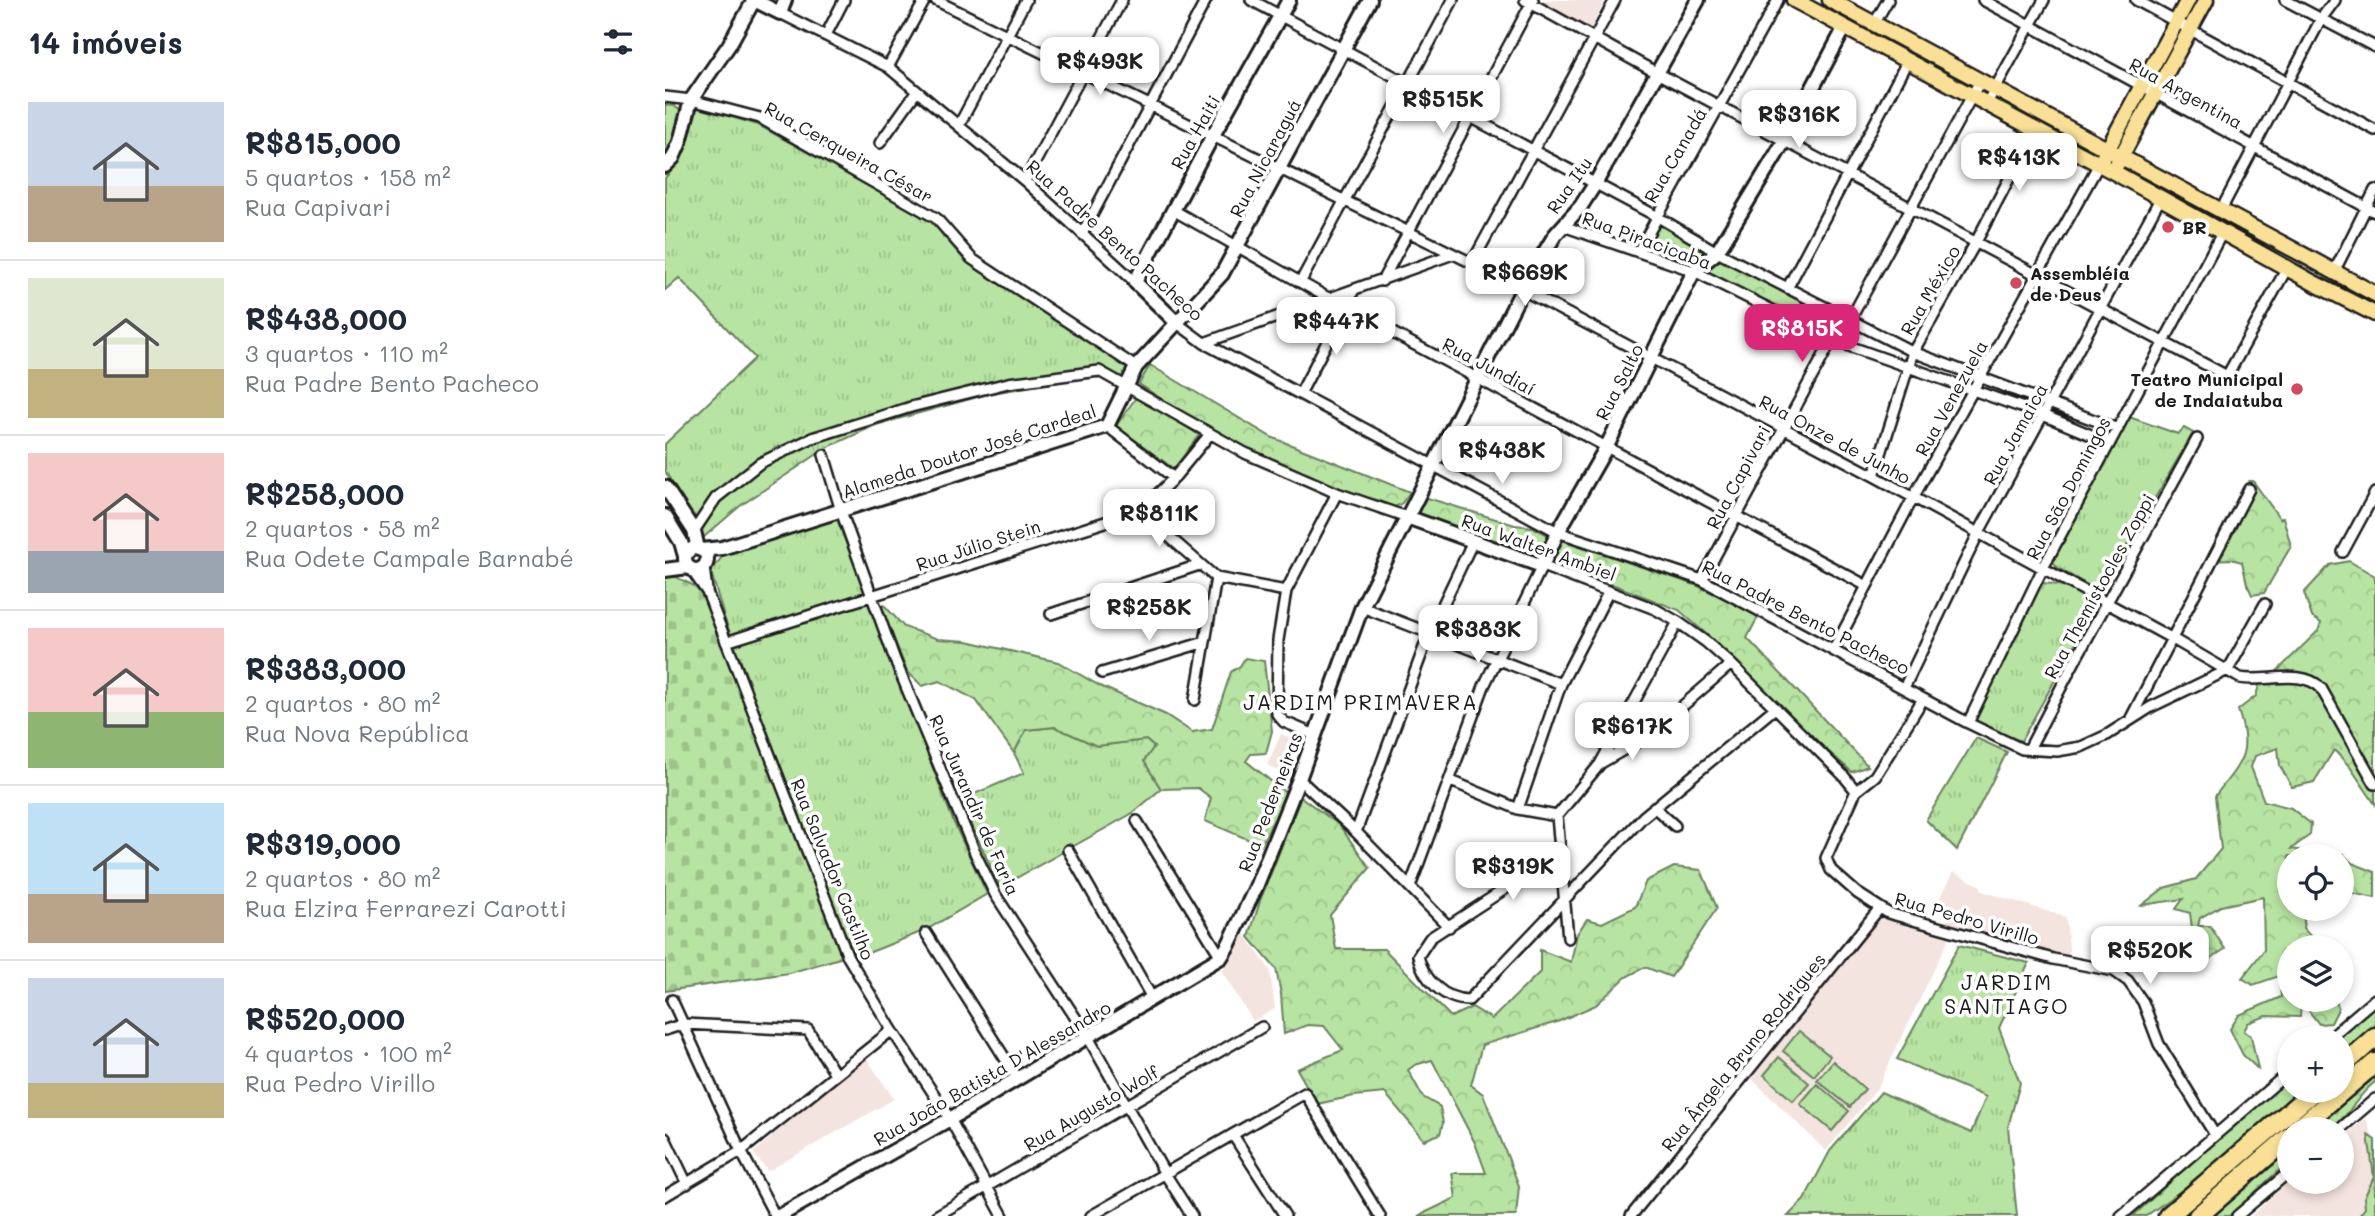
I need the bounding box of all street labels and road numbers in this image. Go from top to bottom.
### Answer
street label: Rua Argentina [2125,52,2247,134]
street label: Rua Haiti [1165,91,1225,173]
street label: Rua Nicaraguá [1224,95,1306,221]
street label: Rua Cerqueira César [761,96,937,208]
street label: Rua Canadá [1638,103,1712,207]
street label: Rua Itu [1541,152,1597,218]
street label: Rua Padre Bento Pacheco [1022,154,1209,326]
street label: Rua Piracicaba [1579,206,1715,274]
street label: Rua México [1895,241,1965,339]
street label: Rua Jundiaí [1438,331,1540,401]
street label: Rua Venezuela [1909,336,1993,460]
street label: Rua Salto [1590,339,1649,424]
street label: Rua Jamaica [1977,379,2053,489]
street label: Rua Onze de Junho [1755,389,1915,489]
street label: Alameda Doutor José Cardeal [839,398,1099,504]
street label: Rua São Domingos [2020,412,2116,564]
street label: Rua Capivari [1701,421,1775,533]
street label: Rua Themístocles Zoppi [2038,489,2160,683]
street label: Rua Walter Ambiel [1458,508,1620,586]
street label: Rua Júlio Stein [913,514,1043,576]
street label: Rua Padre Bento Pacheco [1698,554,1914,680]
street label: Rua Jurandir de Faria [924,711,1026,899]
street label: Rua Pederneiras [1232,729,1308,875]
street label: Rua Salvador Castilho [786,775,880,963]
street label: Rua Pedro Virillo [1892,886,2042,950]
street label: Rua Ângela Bruno Rodrigues [1655,948,1831,1156]
street label: Rua João Batista D'Alessandro [869,995,1115,1151]
street label: Rua Augusto Wolf [1019,1059,1164,1156]

